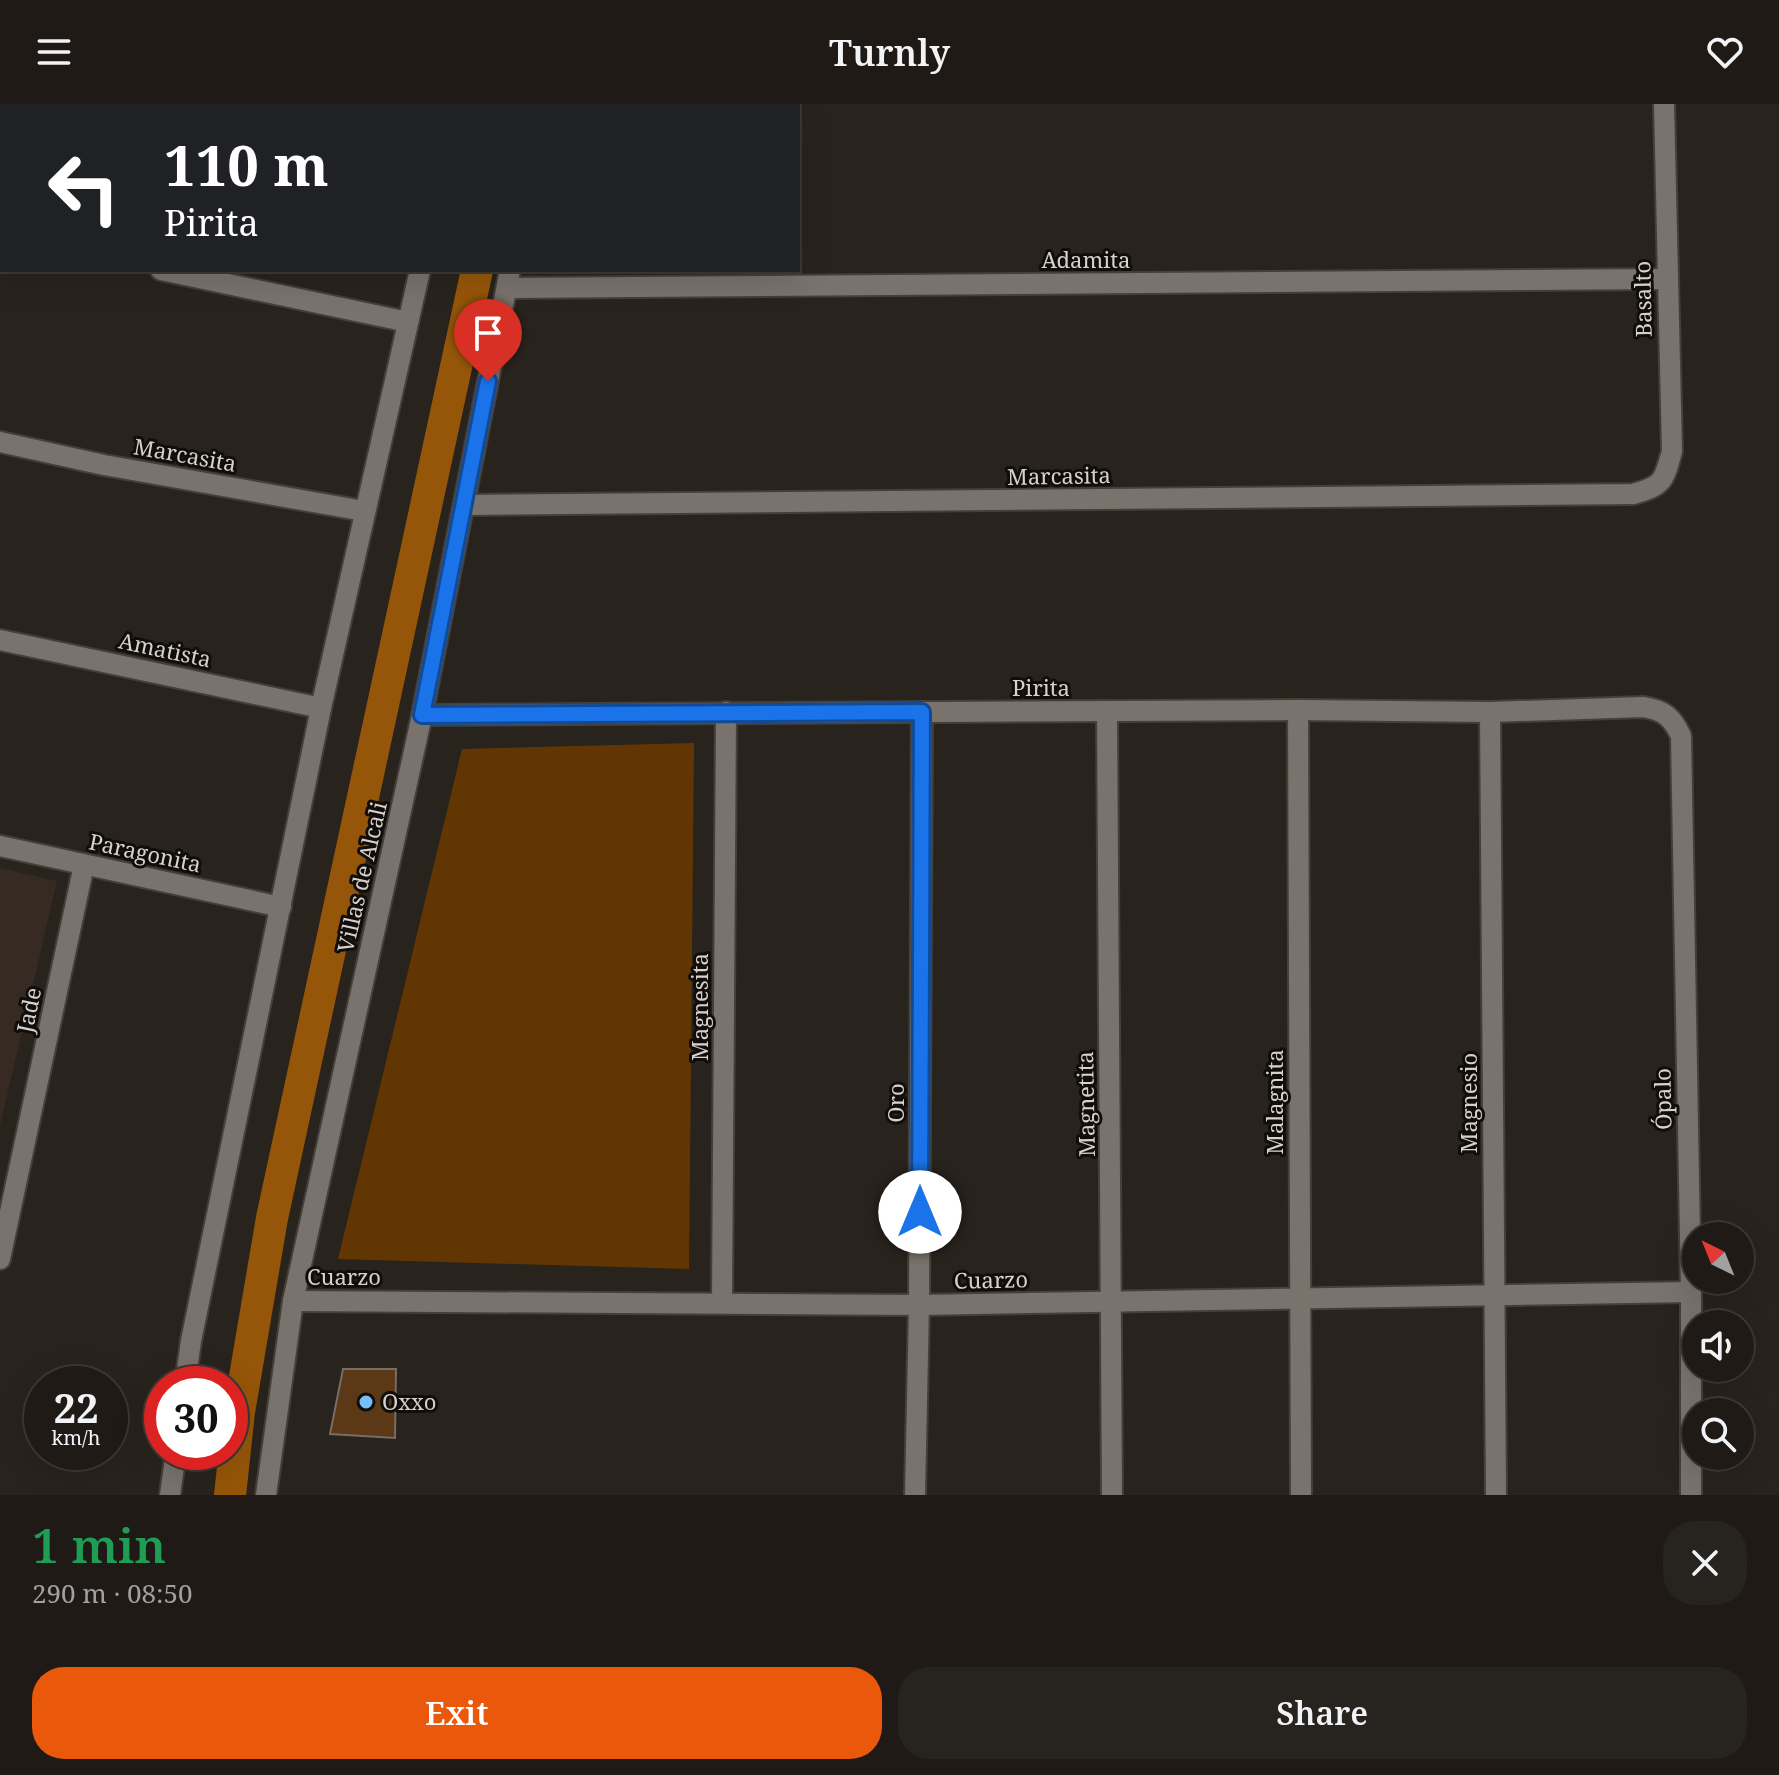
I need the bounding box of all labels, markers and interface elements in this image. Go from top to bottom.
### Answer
text: Turnly [829,28,950,77]
icon: menu [32,30,76,74]
icon: heart [1703,30,1747,74]
text: 110 m [164,126,329,202]
icon: left [32,136,136,240]
text: Pirita [164,198,259,247]
street label: Adamita [1042,244,1130,274]
street label: Basalto [1626,261,1658,337]
pin [454,299,522,381]
icon: arrive [466,311,510,355]
street label: Marcasita [132,430,239,478]
street label: Marcasita [1007,459,1111,491]
street label: Amatista [116,625,214,673]
street label: Pirita [1012,672,1070,702]
street label: Villas de Alcali [329,798,393,955]
street label: Paragonita [86,826,204,879]
street label: Magnesita [684,953,714,1061]
street label: Jade [8,984,47,1036]
street label: Malagnita [1259,1049,1289,1155]
street label: Magnetita [1069,1051,1101,1157]
street label: Magnesio [1453,1053,1483,1153]
street label: Ópalo [1646,1068,1678,1130]
street label: Oro [880,1083,910,1123]
position arrow [878,1170,962,1254]
north arrow [1682,1222,1754,1294]
map controls [1682,1222,1754,1470]
street label: Cuarzo [307,1261,381,1291]
street label: Cuarzo [954,1263,1028,1295]
button: sound [1682,1310,1754,1382]
speed limit sign: 30 [144,1366,248,1470]
text: 22 [53,1380,99,1435]
place label: Oxxo [382,1386,436,1416]
marker: Oxxo [357,1393,375,1411]
button: search [1682,1398,1754,1470]
text: km/h [51,1424,101,1451]
text: 1 min [32,1512,166,1577]
button: close [1663,1521,1747,1605]
text: 290 m · 08:50 [32,1575,193,1611]
button: Exit [32,1667,882,1759]
button: Share [898,1667,1747,1759]

